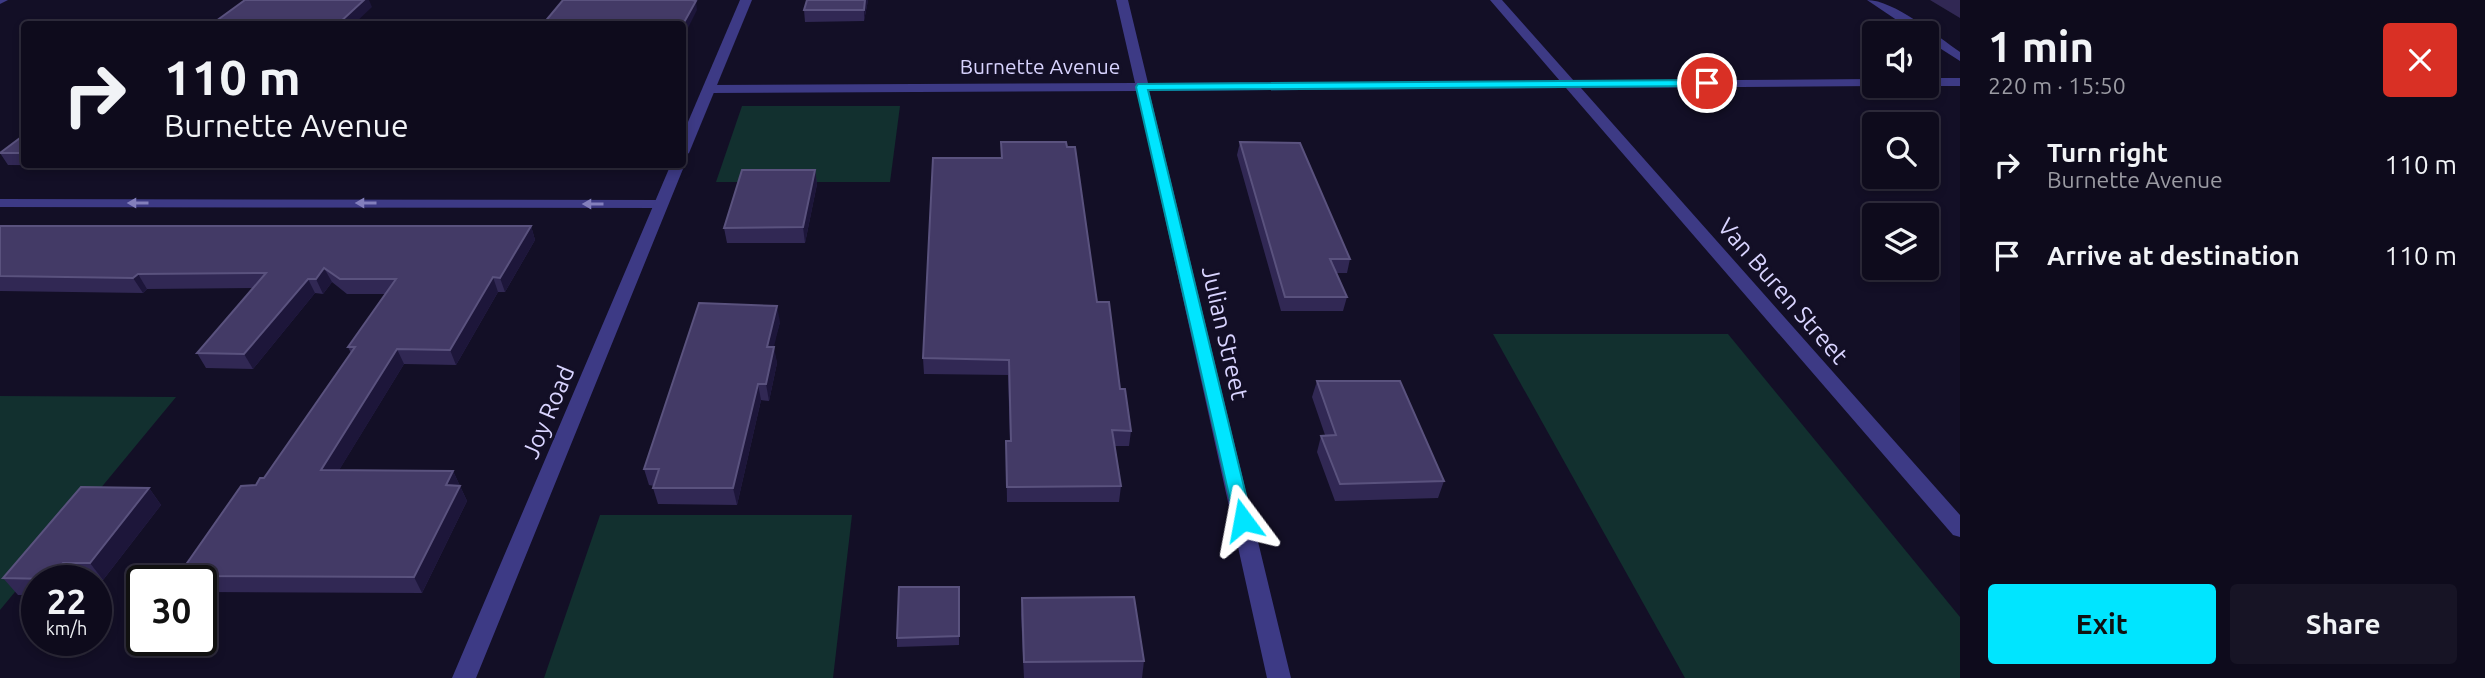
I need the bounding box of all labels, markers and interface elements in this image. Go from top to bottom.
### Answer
map controls [1862,21,1939,280]
button: sound [1862,21,1939,98]
text: 1 min [1988,23,2094,70]
button: close [2383,23,2457,97]
icon: right [49,49,140,140]
text: 110 m [164,49,301,104]
pin [1677,53,1737,113]
street label: Burnette Avenue [960,54,1120,78]
icon: arrive [1688,64,1726,102]
text: 220 m · 15:50 [1988,73,2126,98]
text: Burnette Avenue [164,107,409,143]
button: search [1862,112,1939,189]
text: Turn right [2047,138,2168,167]
icon: right [1988,146,2026,184]
text: 110 m [2385,150,2457,179]
text: Burnette Avenue [2047,167,2223,192]
one-way arrow [127,197,149,209]
one-way arrow [354,197,376,209]
one-way arrow [582,198,604,210]
button: layers [1862,203,1939,280]
street label: Van Buren Street [1713,213,1854,370]
icon: arrive [1988,237,2026,275]
text: Arrive at destination [2047,241,2300,270]
text: 110 m [2385,241,2457,270]
street label: Julian Street [1197,264,1254,403]
street label: Joy Road [516,362,580,462]
position arrow [1206,483,1280,557]
speed limit sign: 30 [126,565,217,656]
text: 22 [47,581,86,621]
button: Exit [1988,584,2216,664]
button: Share [2230,584,2457,664]
text: km/h [46,618,87,638]

